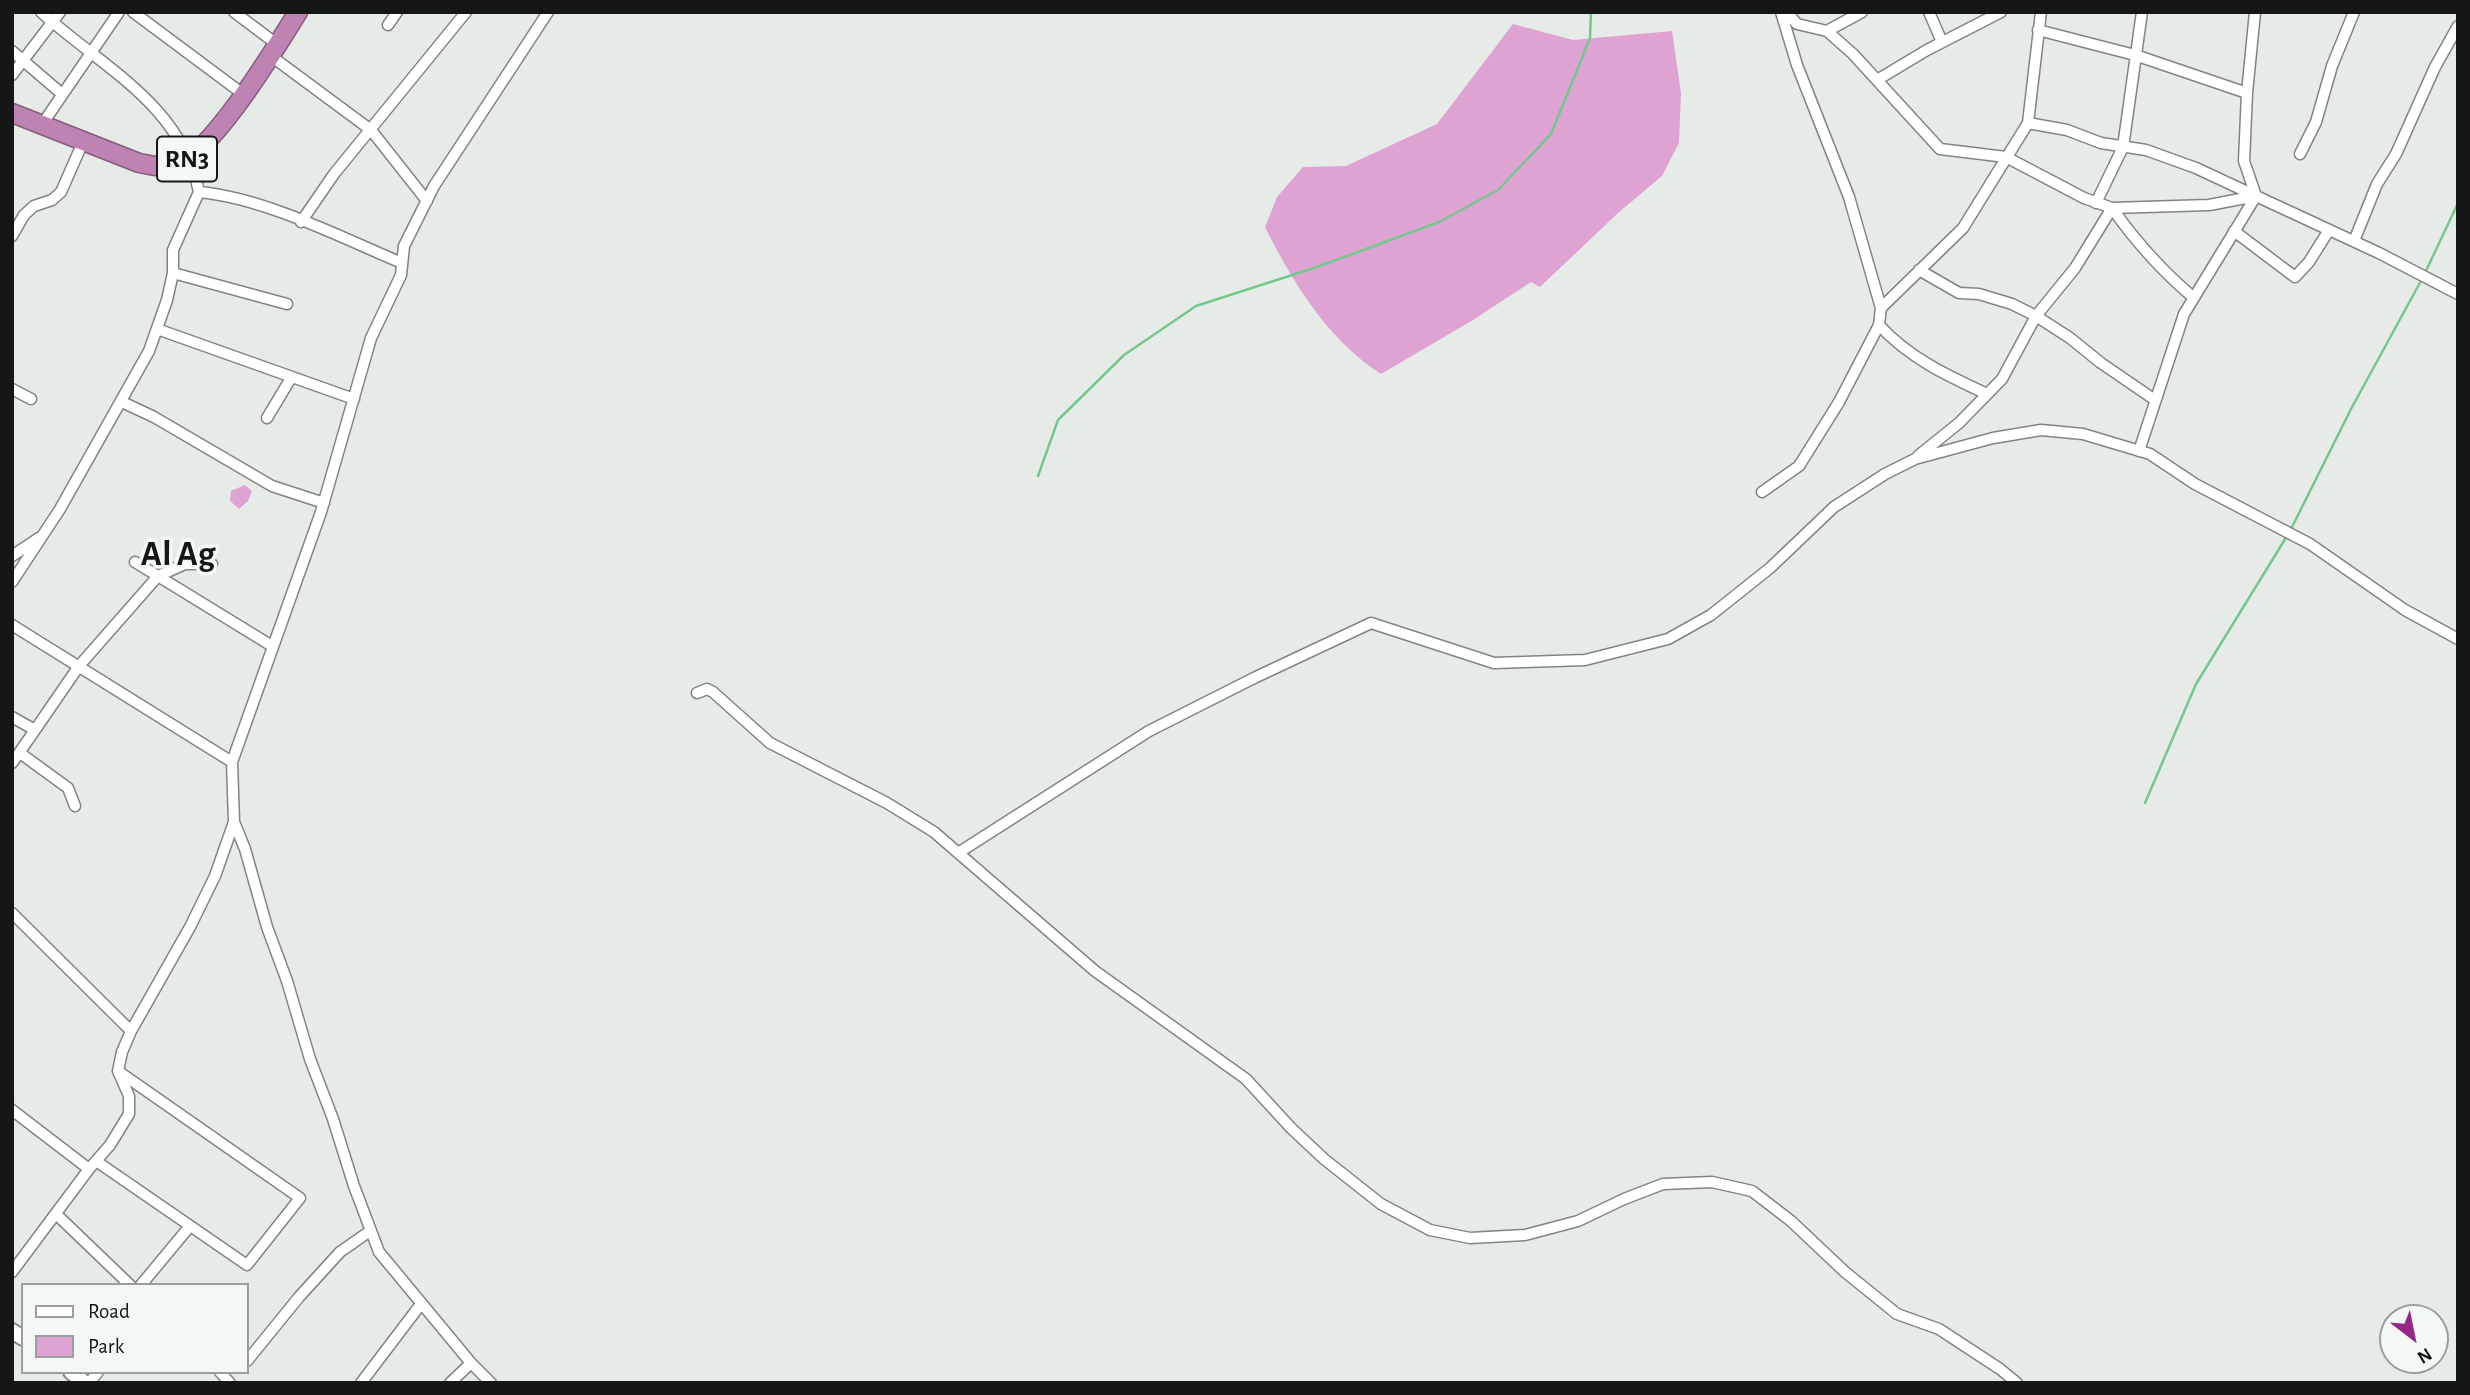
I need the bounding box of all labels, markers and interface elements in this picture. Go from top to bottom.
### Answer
road number: RN3 [157,136,217,182]
district label: Al Ag [141,533,215,575]
legend [21,1283,248,1374]
text: Road [88,1301,130,1322]
north arrow [2379,1304,2449,1374]
text: Park [88,1336,124,1357]
text: N [2414,1344,2435,1367]

